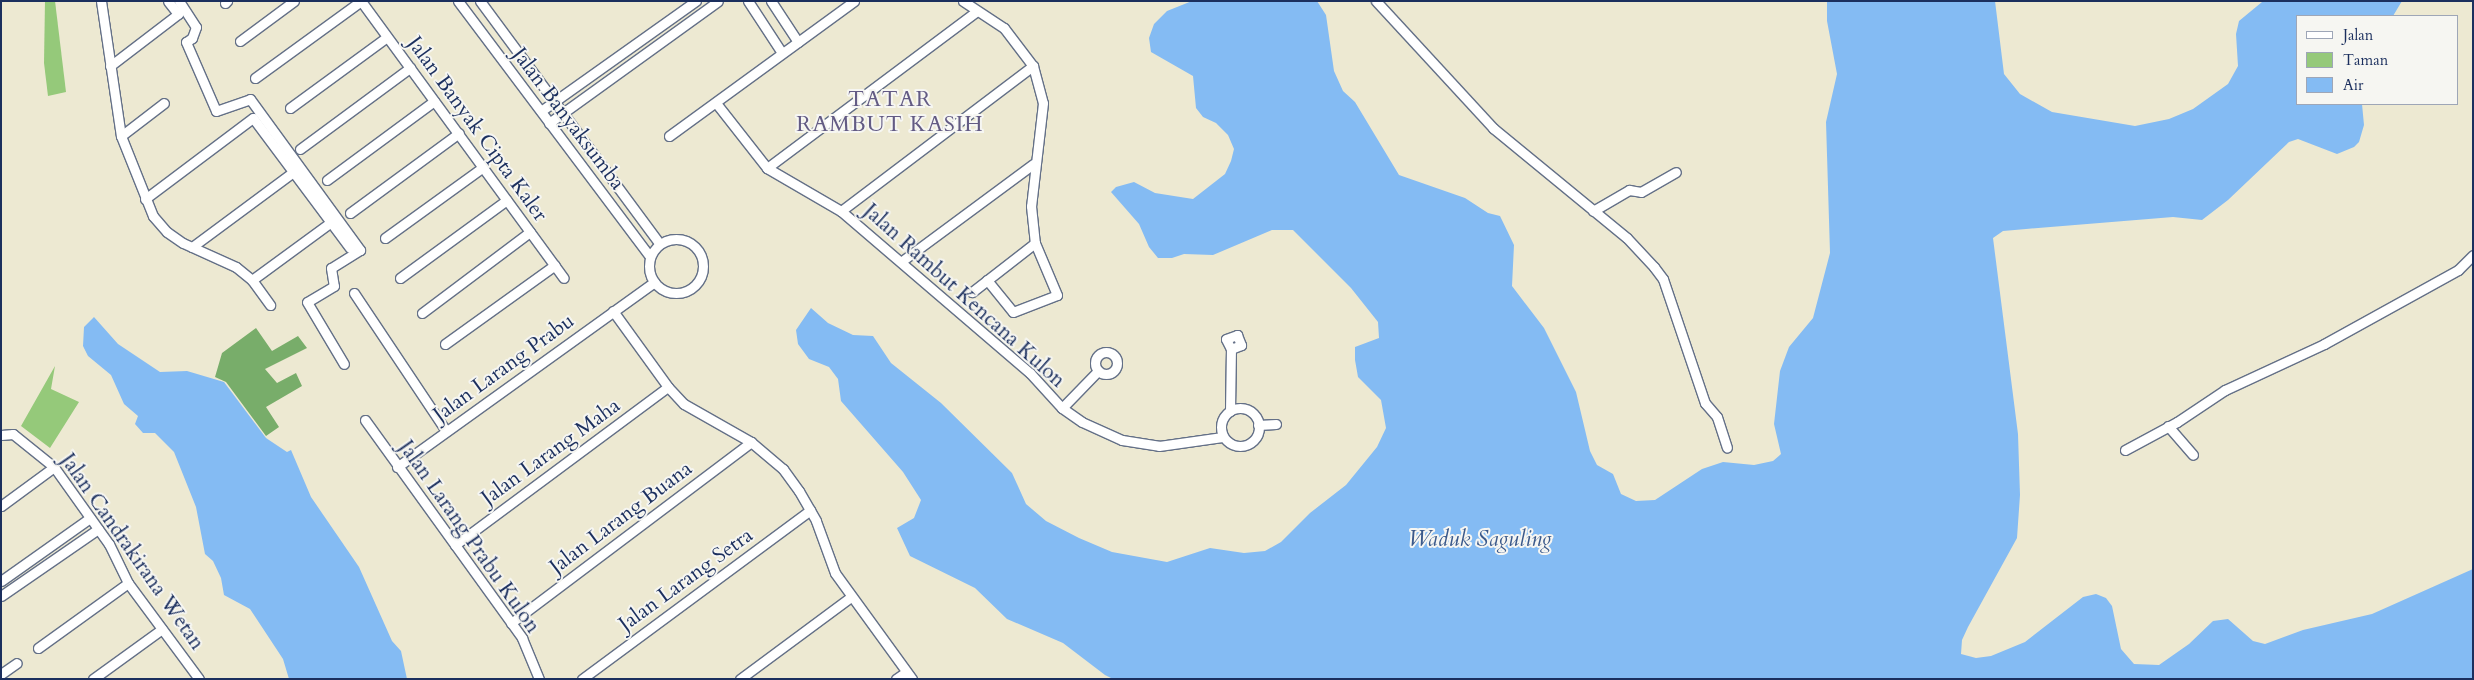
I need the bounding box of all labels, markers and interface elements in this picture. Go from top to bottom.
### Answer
legend [2296,15,2459,105]
text: Jalan [2343,25,2373,45]
street label: Jalan Banyak Cipta Kaler [401,32,553,226]
street label: Jalan Banyaksumba [506,43,630,195]
text: Taman [2343,50,2388,70]
text: Air [2343,75,2363,95]
district label: TATAR RAMBUT KASIH [795,86,985,138]
street label: Jalan Rambut Kencana Kulon [858,199,1070,393]
street label: Jalan Larang Prabu [429,308,579,428]
street label: Jalan Larang Maha [477,393,625,511]
street label: Jalan Larang Prabu Kulon [393,436,545,638]
street label: Jalan Candrakirana Wetan [55,449,209,655]
street label: Jalan Larang Buana [545,456,697,580]
street label: Jalan Larang Setra [614,523,758,637]
water label: Waduk Saguling [1408,527,1552,553]

